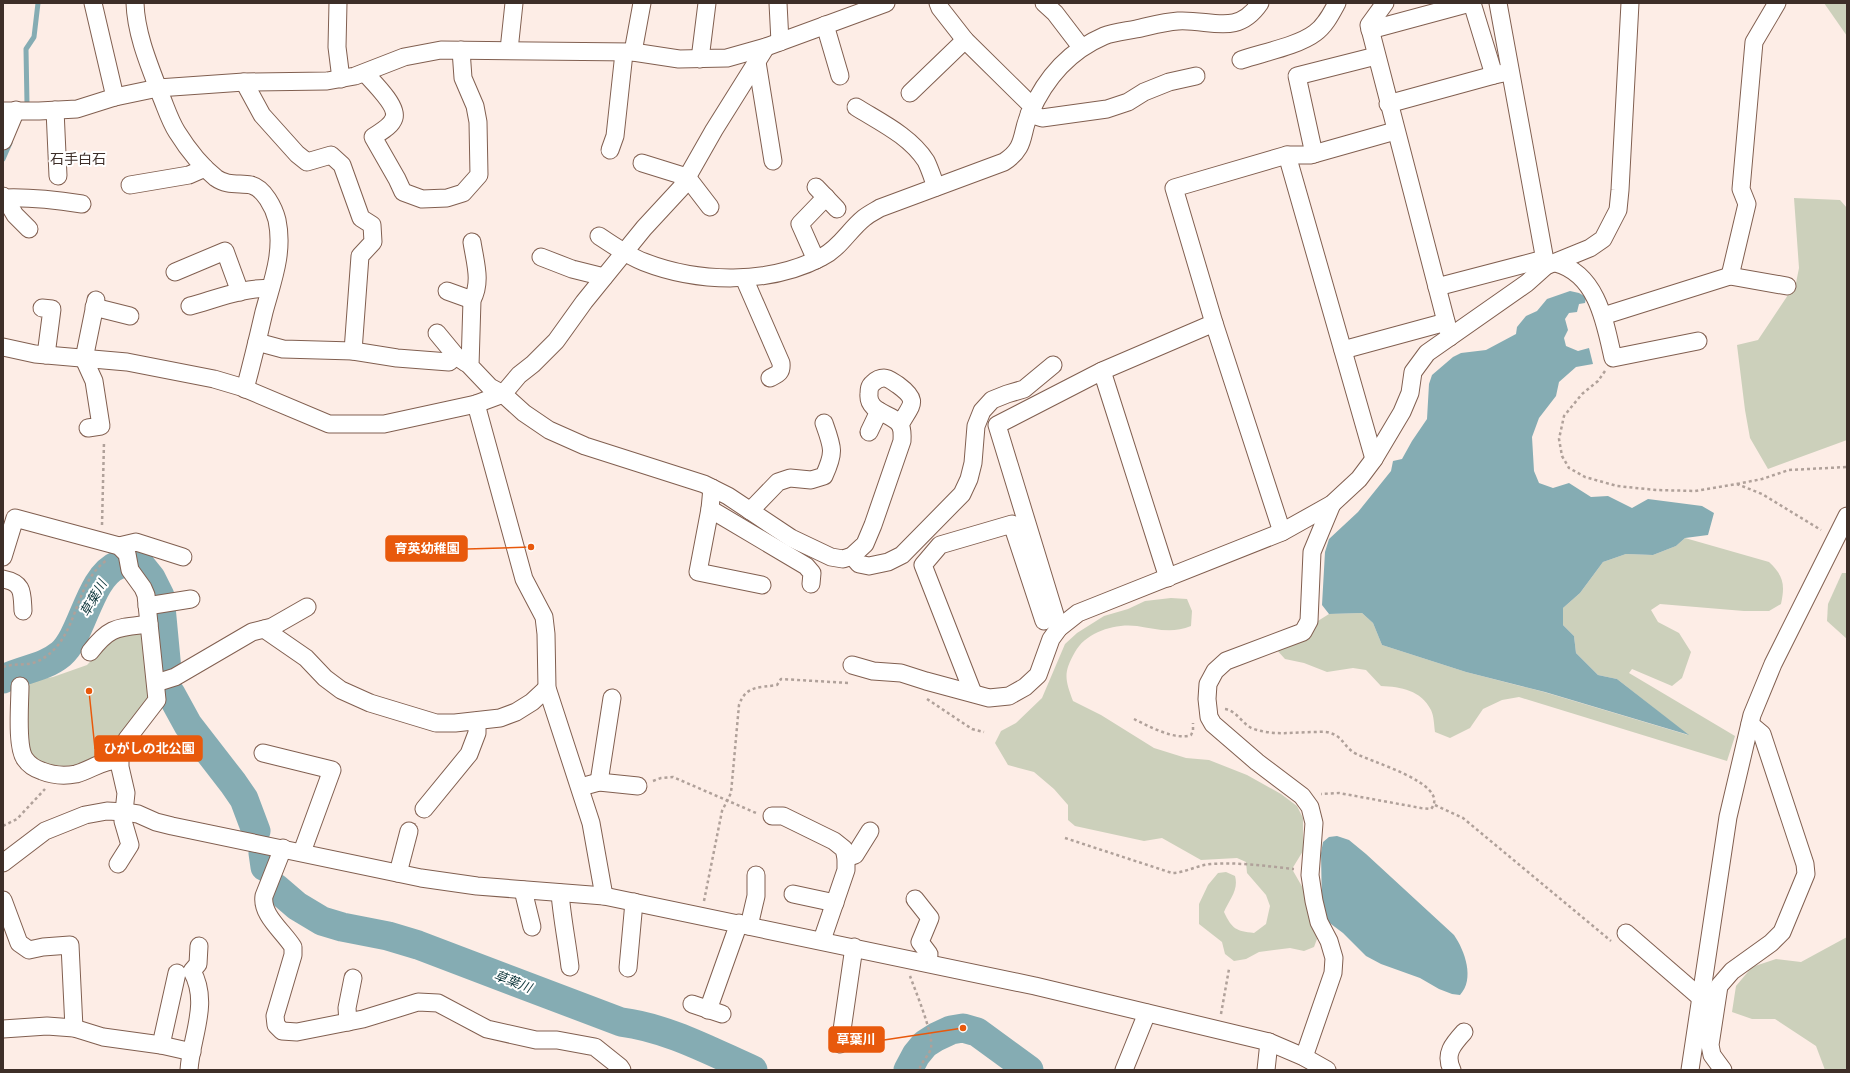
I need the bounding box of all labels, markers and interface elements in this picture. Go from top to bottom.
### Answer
district label: 石手白石 [50,150,106,167]
callout: 育英幼稚園 [386,536,467,561]
text: 育英幼稚園 [394,540,460,556]
water label: 草葉川 [76,575,111,619]
callout: ひがしの北公園 [95,736,202,761]
text: ひがしの北公園 [103,740,195,756]
water label: 草葉川 [492,967,536,996]
callout: 草葉川 [829,1027,884,1052]
text: 草葉川 [836,1031,876,1047]

